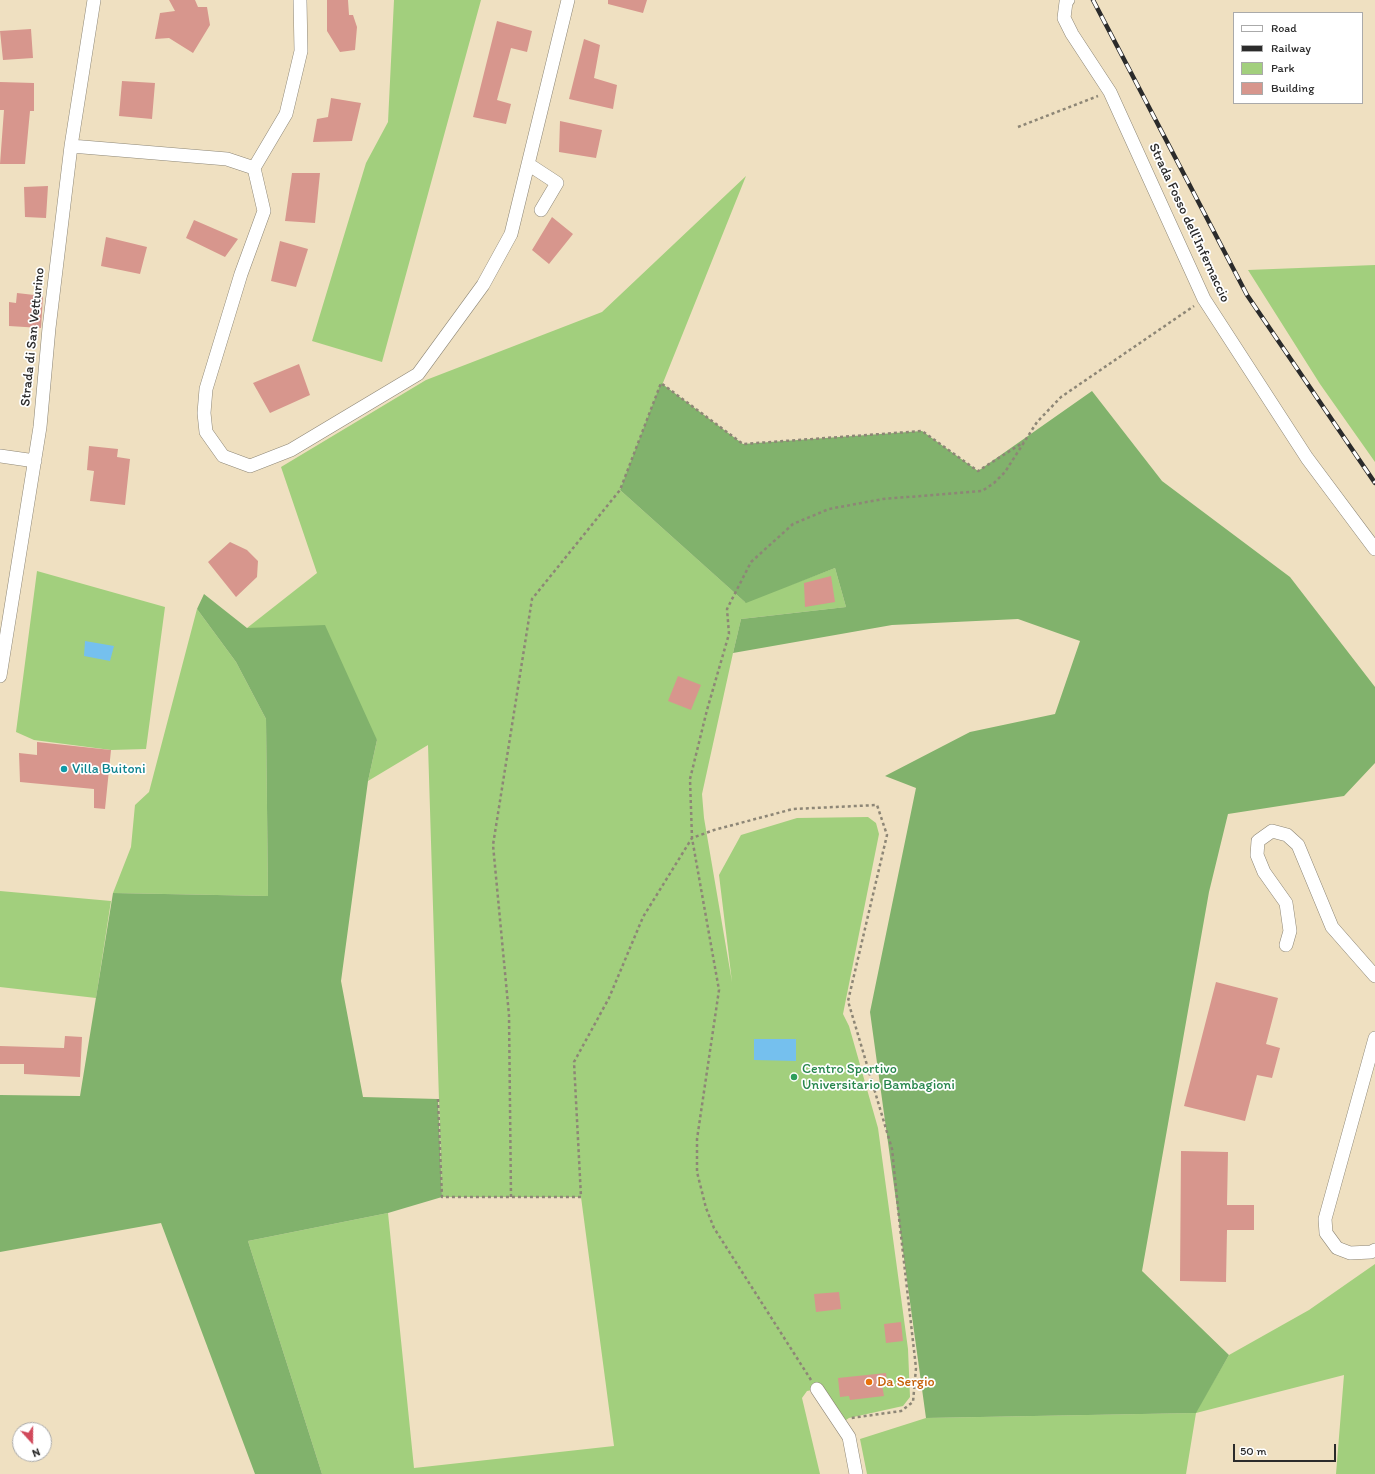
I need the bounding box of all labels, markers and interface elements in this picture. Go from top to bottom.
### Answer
legend [1233,12,1363,104]
text: Road [1271,21,1297,35]
text: Railway [1271,41,1311,55]
text: Park [1271,61,1295,75]
text: Building [1271,81,1314,95]
street label: Strada Fosso dell'Infernaccio [1145,141,1233,305]
street label: Strada di San Vetturino [17,267,49,407]
place label: Villa Buitoni [72,761,146,777]
marker: Villa Buitoni [59,764,69,774]
place label: Centro Sportivo Universitario Bambagioni [802,1061,955,1094]
marker: Centro Sportivo Universitario Bambagioni [789,1072,799,1082]
place label: Da Sergio [877,1374,935,1390]
marker: Da Sergio [864,1377,874,1387]
north arrow [12,1422,52,1462]
scale bar [1235,1436,1338,1462]
text: 50 m [1240,1444,1266,1458]
text: N [30,1445,42,1460]

